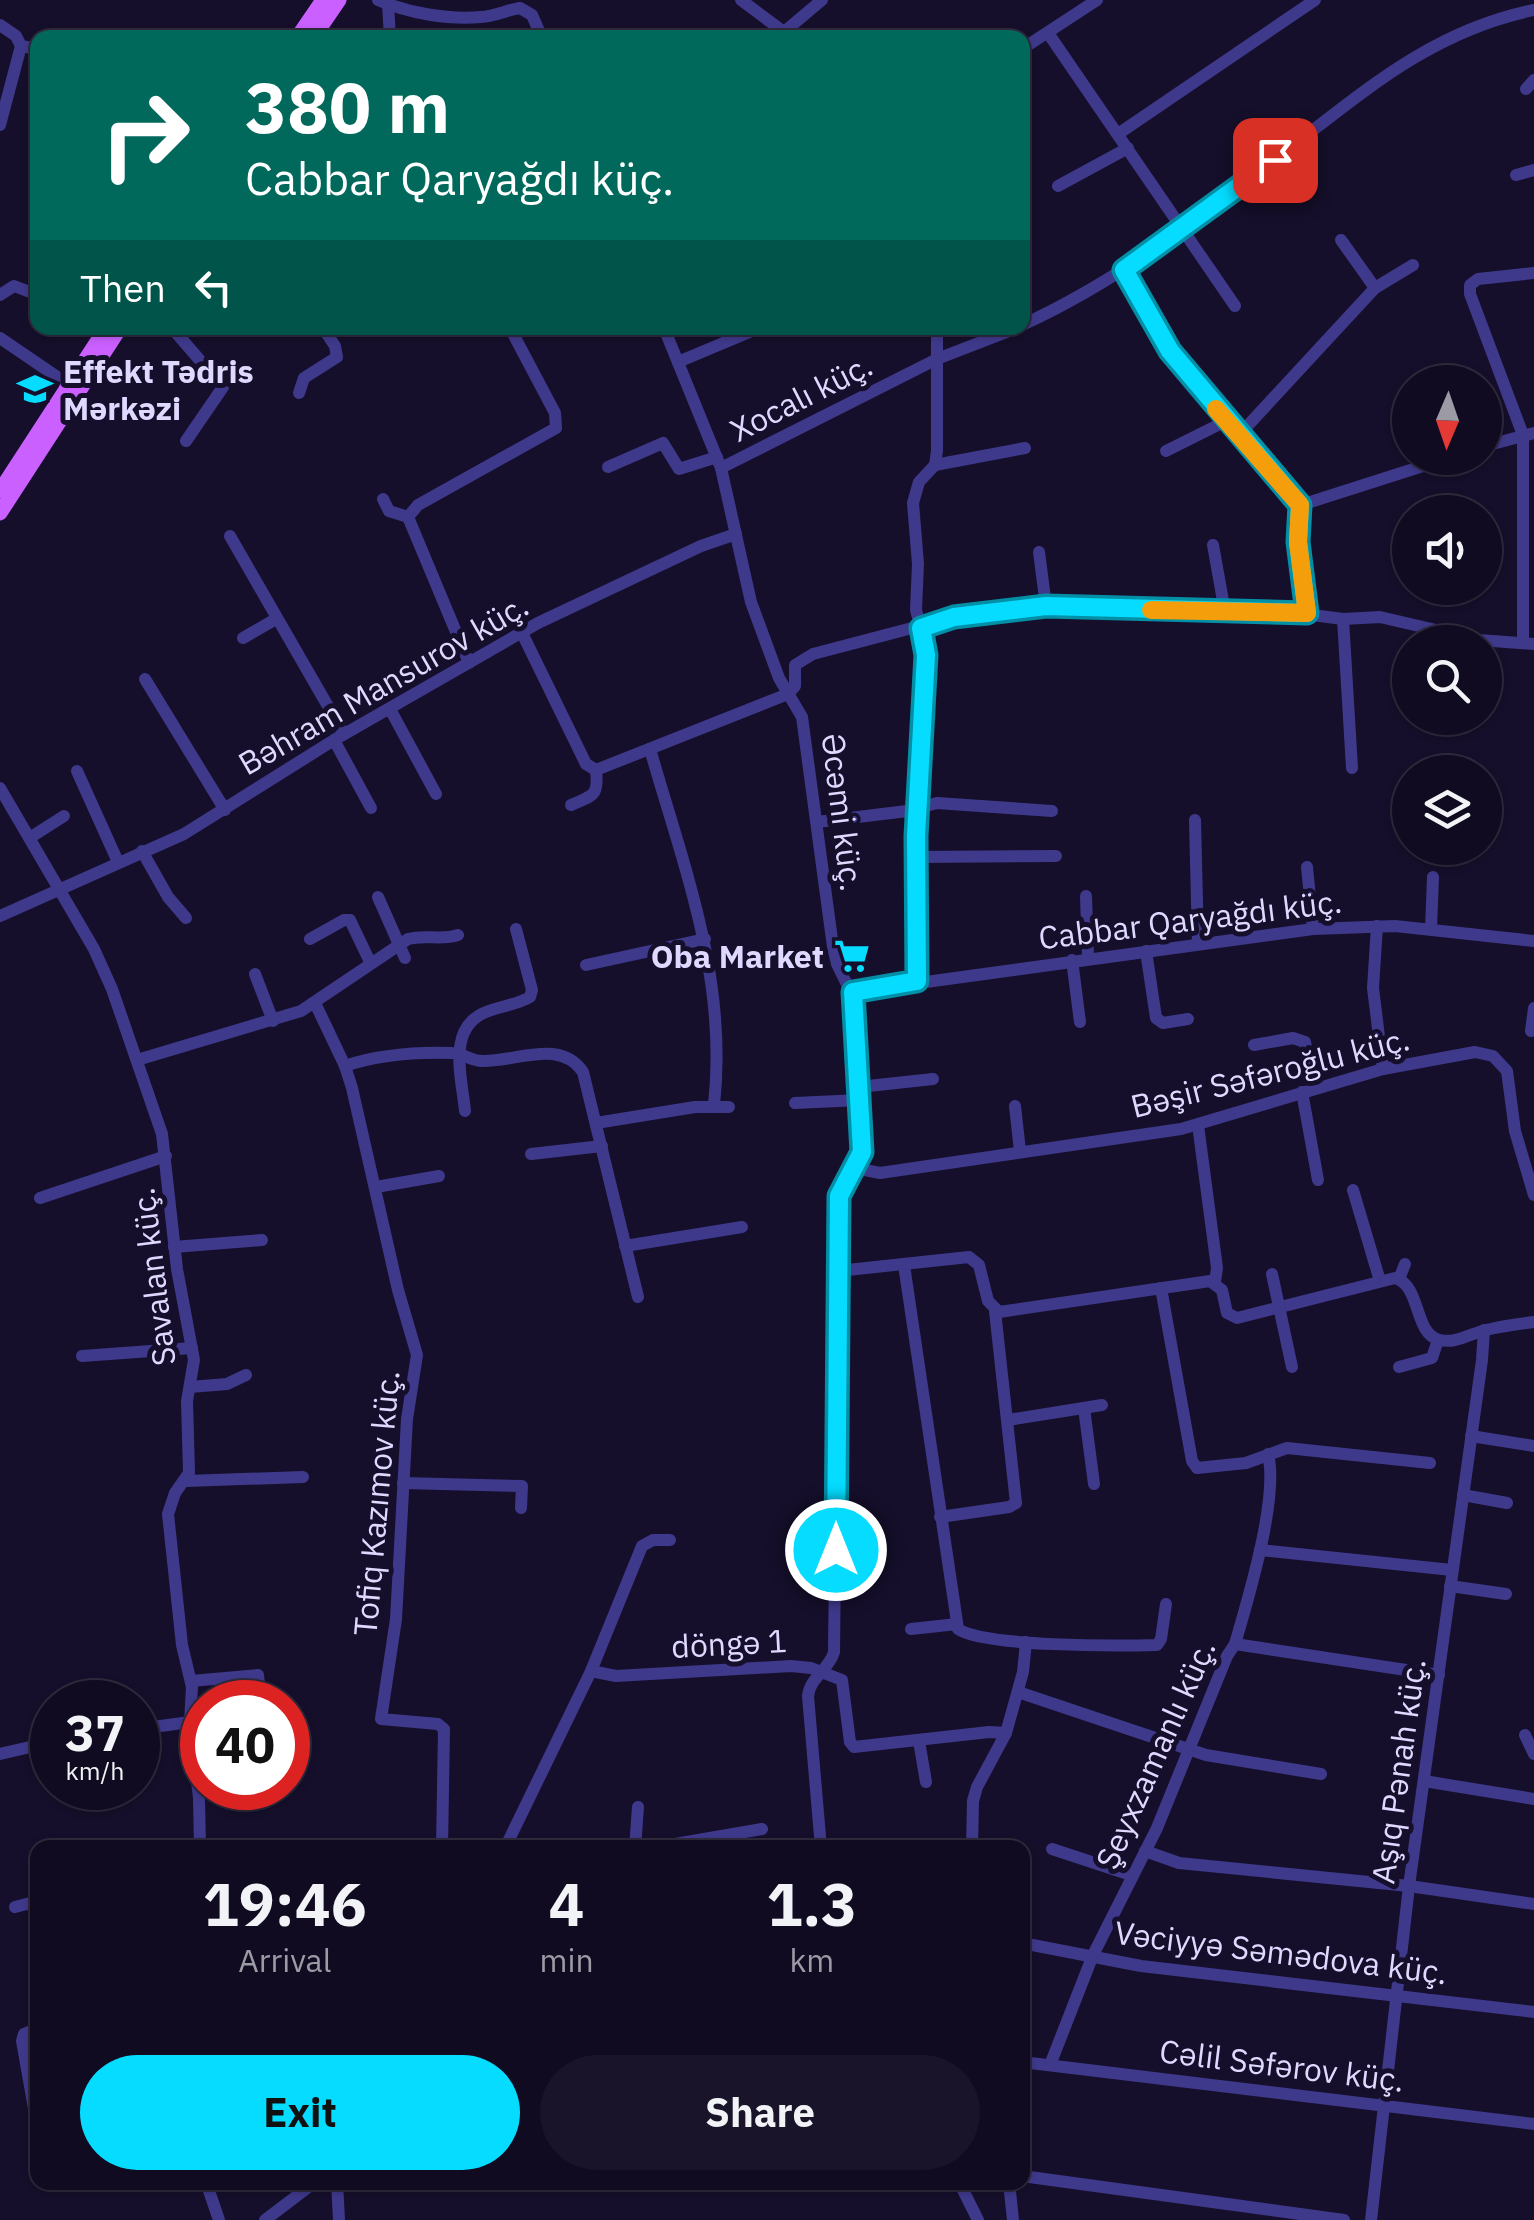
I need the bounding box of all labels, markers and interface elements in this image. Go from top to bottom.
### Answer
text: 380 m [245,61,450,152]
icon: right [80,70,210,200]
pin [1233,118,1318,203]
icon: arrive [1248,133,1303,188]
text: Cabbar Qaryağdı küç. [245,149,674,207]
icon: left [186,260,241,315]
text: Then [80,263,166,312]
street label: Xocalı küç. [723,343,879,451]
place label: Effekt Tədris Mərkəzi [63,350,254,429]
north arrow [1392,365,1502,475]
map controls [1392,365,1502,865]
school or university icon: Effekt Tədris Mərkəzi [16,370,54,408]
button: sound [1392,495,1502,605]
street label: Bəhram Mansurov küç. [231,584,535,784]
button: search [1392,625,1502,735]
street label: Əcəmi küç. [812,730,874,894]
button: layers [1392,755,1502,865]
street label: Cabbar Qaryağdı küç. [1036,880,1344,958]
place label: Oba Market [651,935,824,977]
supermarket icon: Oba Market [833,937,871,975]
street label: Bəşir Səfəroğlu küç. [1126,1017,1414,1127]
street label: Savalan küç. [121,1186,185,1368]
street label: Tofiq Kazımov küç. [343,1368,409,1638]
position arrow [784,1498,888,1602]
street label: döngə 1 [670,1619,788,1667]
street label: Şeyxzamanlı küç. [1086,1633,1224,1875]
street label: Aşıq Pənah küç. [1361,1656,1435,1886]
speed limit sign: 40 [180,1680,310,1810]
text: 37 [65,1700,125,1765]
text: km/h [66,1754,124,1787]
text: 19:46 [203,1864,367,1943]
text: 4 [549,1864,585,1943]
text: 1.3 [767,1864,857,1943]
street label: Vəciyyə Səmədova küç. [1112,1911,1450,1993]
text: Arrival [238,1939,331,1981]
text: min [540,1939,594,1981]
text: km [789,1939,834,1981]
street label: Cəlil Səfərov küç. [1157,2029,1407,2101]
button: Exit [80,2055,520,2170]
button: Share [540,2055,980,2170]

